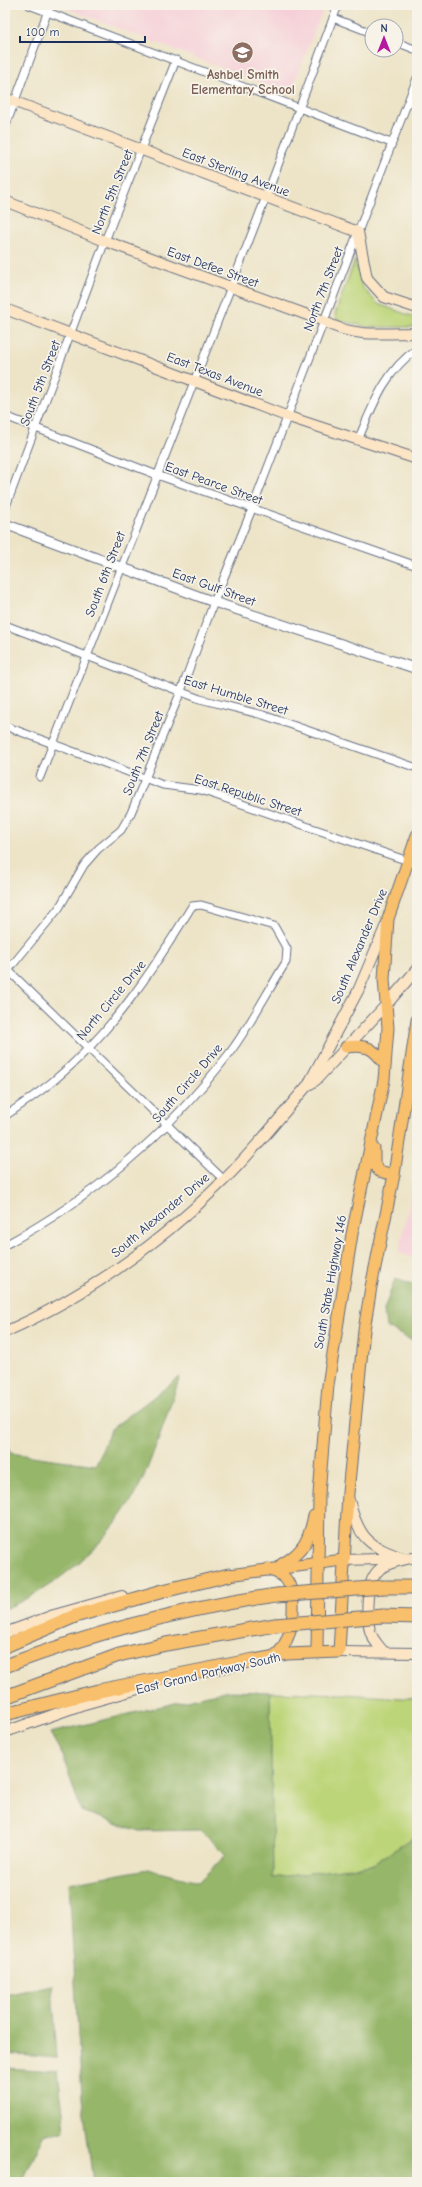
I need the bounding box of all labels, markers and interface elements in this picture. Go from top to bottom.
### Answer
scale bar [20,18,145,44]
north arrow [364,18,404,58]
text: N [380,22,388,35]
text: 100 m [26,25,59,39]
school or university icon: Ashbel Smith Elementary School [230,39,256,65]
place label: Ashbel Smith Elementary School [191,67,295,97]
street label: East Sterling Avenue [180,145,292,200]
street label: North 5th Street [88,146,136,237]
street label: North 7th Street [300,243,346,333]
street label: East Defee Street [165,244,262,291]
street label: South 5th Street [17,337,64,428]
street label: East Texas Avenue [165,349,266,399]
street label: East Pearce Street [163,458,266,508]
street label: South 6th Street [82,528,129,619]
street label: East Gulf Street [170,565,259,609]
street label: East Humble Street [182,672,291,718]
street label: South 7th Street [119,708,167,797]
street label: East Republic Street [193,771,305,820]
street label: South Alexander Drive [328,886,390,1006]
street label: North Circle Drive [73,957,149,1043]
street label: South Circle Drive [149,1040,226,1125]
street label: South Alexander Drive [108,1169,212,1260]
street label: South State Highway 146 [311,1214,349,1350]
street label: East Grand Parkway South [134,1649,282,1697]

